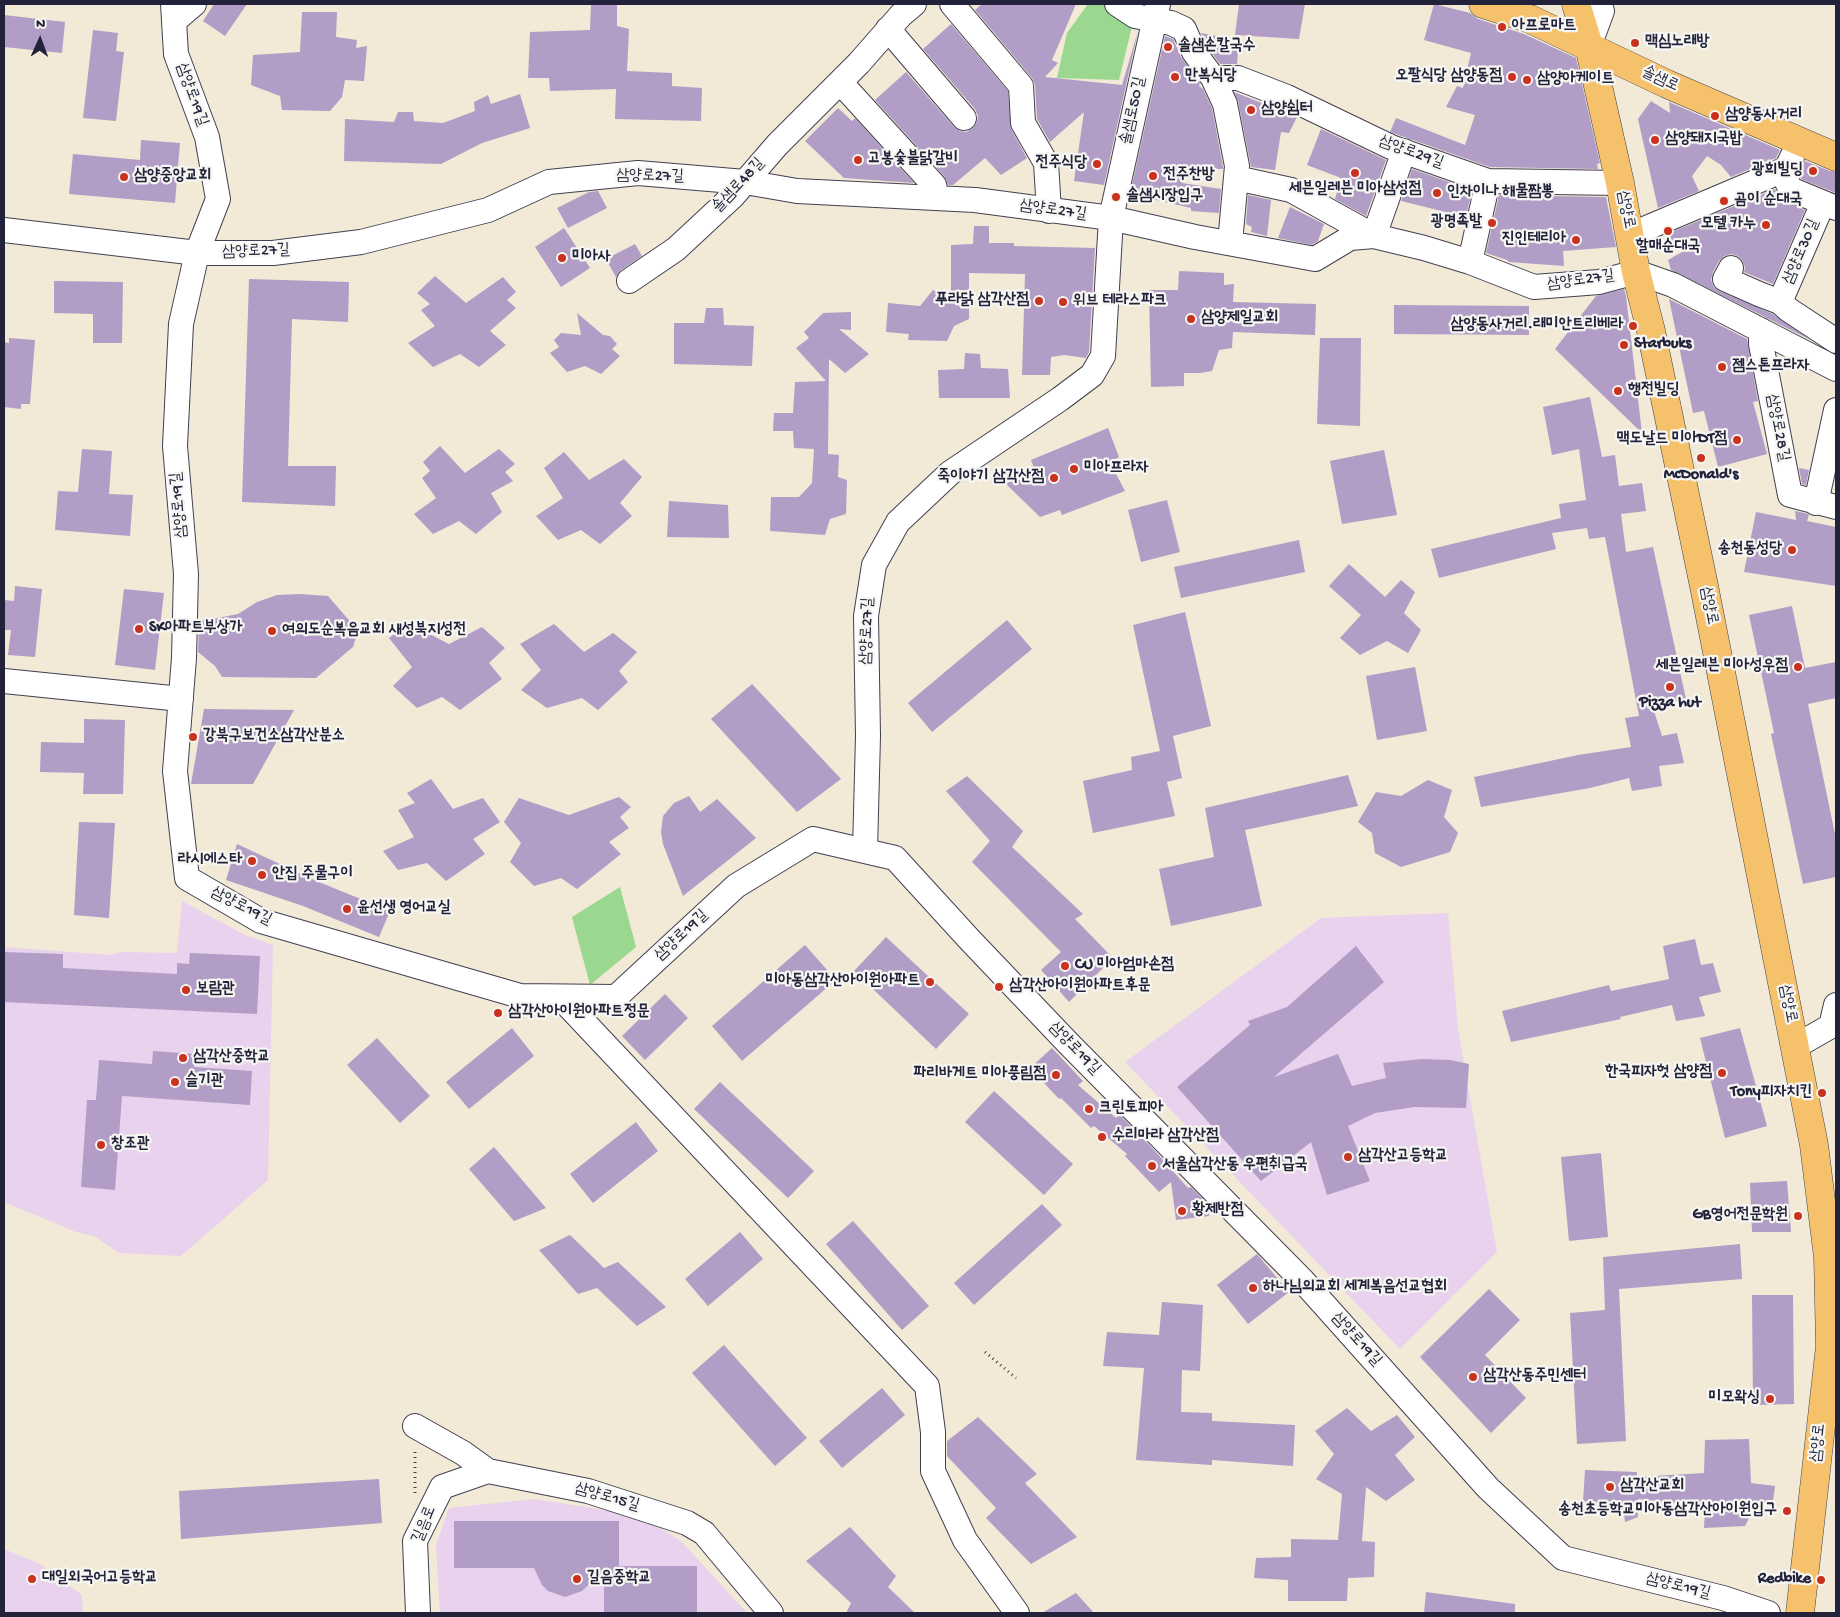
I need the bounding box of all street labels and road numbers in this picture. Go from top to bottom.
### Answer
street label: 삼양로19길 [171,61,211,129]
street label: 솔샘로 [1638,63,1682,97]
street label: 솔샘로50길 [1117,75,1151,147]
street label: 삼양로29길 [1376,132,1446,174]
street label: 솔샘로48길 [709,155,769,217]
street label: 삼양로27길 [616,167,684,187]
street label: 삼양로 [1612,189,1638,231]
street label: 삼양로27길 [1018,197,1088,225]
street label: 삼양로30길 [1780,217,1824,287]
street label: 삼양로27길 [222,241,290,263]
street label: 삼양로27길 [1546,267,1616,295]
street label: 삼양로28길 [1761,393,1793,463]
street label: 삼양로19길 [168,471,192,539]
street label: 삼양로 [1695,585,1721,627]
street label: 삼양로27길 [857,597,879,665]
street label: 삼양로19길 [207,883,275,931]
street label: 삼양로19길 [651,906,713,966]
street label: 삼양로 [1774,983,1800,1025]
street label: 삼양로19길 [1044,1019,1104,1079]
street label: 삼양로19길 [1327,1309,1385,1371]
street label: 삼양로 [1807,1423,1831,1463]
street label: 삼양로15길 [572,1480,642,1516]
street label: 길음로 [409,1503,441,1547]
street label: 삼양로19길 [1644,1570,1712,1604]

